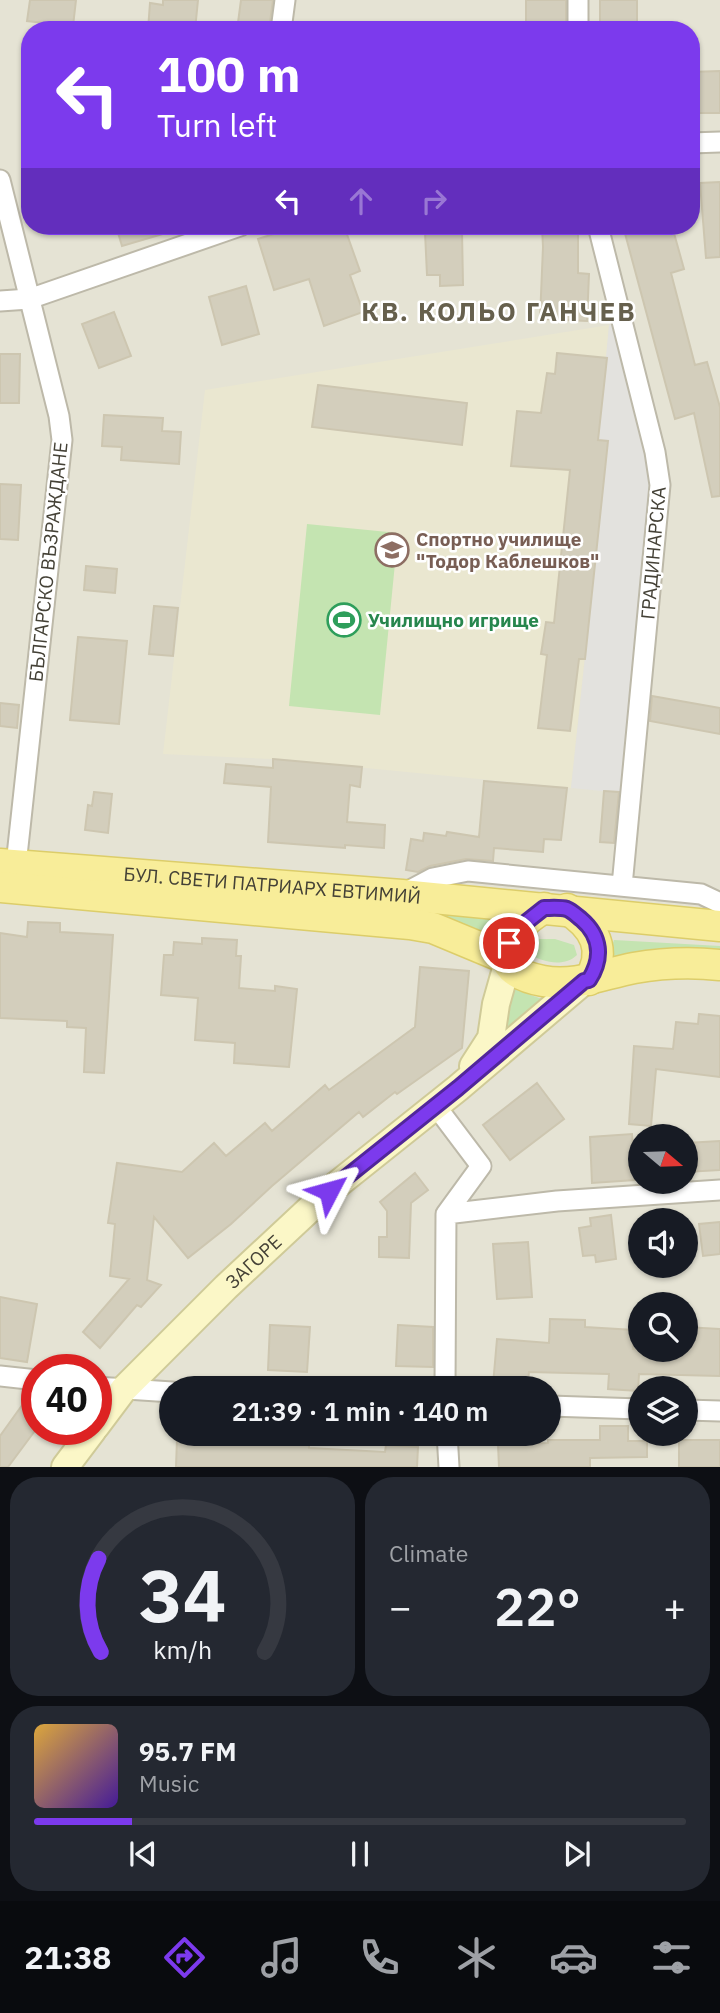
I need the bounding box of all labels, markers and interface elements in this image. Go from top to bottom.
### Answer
text: 100 m [157,42,301,105]
icon: left [42,49,133,140]
text: Turn left [157,104,277,146]
icon: left [269,182,307,220]
icon: ahead [342,182,380,220]
icon: right [415,182,453,220]
district label: КВ. КОЛЬО ГАНЧЕВ [361,294,637,328]
street label: БЪЛГАРСКО ВЪЗРАЖДАНЕ [23,441,73,683]
street label: ГРАДИНАРСКА [635,485,671,621]
place label: Спортно училище "Тодор Каблешков" [416,527,599,573]
school or university icon: Спортно училище "Тодор Каблешков" [373,531,411,569]
sports icon: Училищно игрище [325,601,363,639]
place label: Училищно игрище [368,608,539,632]
street label: БУЛ. СВЕТИ ПАТРИАРХ ЕВТИМИЙ [123,862,422,909]
pin [479,913,539,973]
icon: arrive [490,924,528,962]
north arrow [628,1124,698,1194]
map controls [628,1124,698,1446]
position arrow [292,1154,366,1228]
button: sound [628,1208,698,1278]
street label: ЗАГОРЕ [220,1230,286,1294]
button: search [628,1292,698,1362]
speed limit sign: 40 [21,1354,112,1445]
button: layers [628,1376,698,1446]
text: 21:39 · 1 min · 140 m [232,1394,488,1428]
text: Climate [389,1538,468,1568]
text: 34 [139,1548,226,1643]
text: 22° [494,1573,581,1640]
text: − [389,1582,412,1631]
text: + [663,1582,686,1631]
text: km/h [153,1633,212,1666]
text: 95.7 FM [139,1734,237,1768]
text: Music [139,1768,199,1798]
icon: previous [124,1835,162,1873]
icon: pause [341,1835,379,1873]
icon: next [558,1835,596,1873]
icon: directions [160,1933,209,1982]
icon: music [257,1933,306,1982]
icon: phone [355,1933,404,1982]
icon: climate [452,1933,501,1982]
icon: car [549,1933,598,1982]
icon: filters [647,1933,696,1982]
text: 21:38 [24,1936,112,1978]

